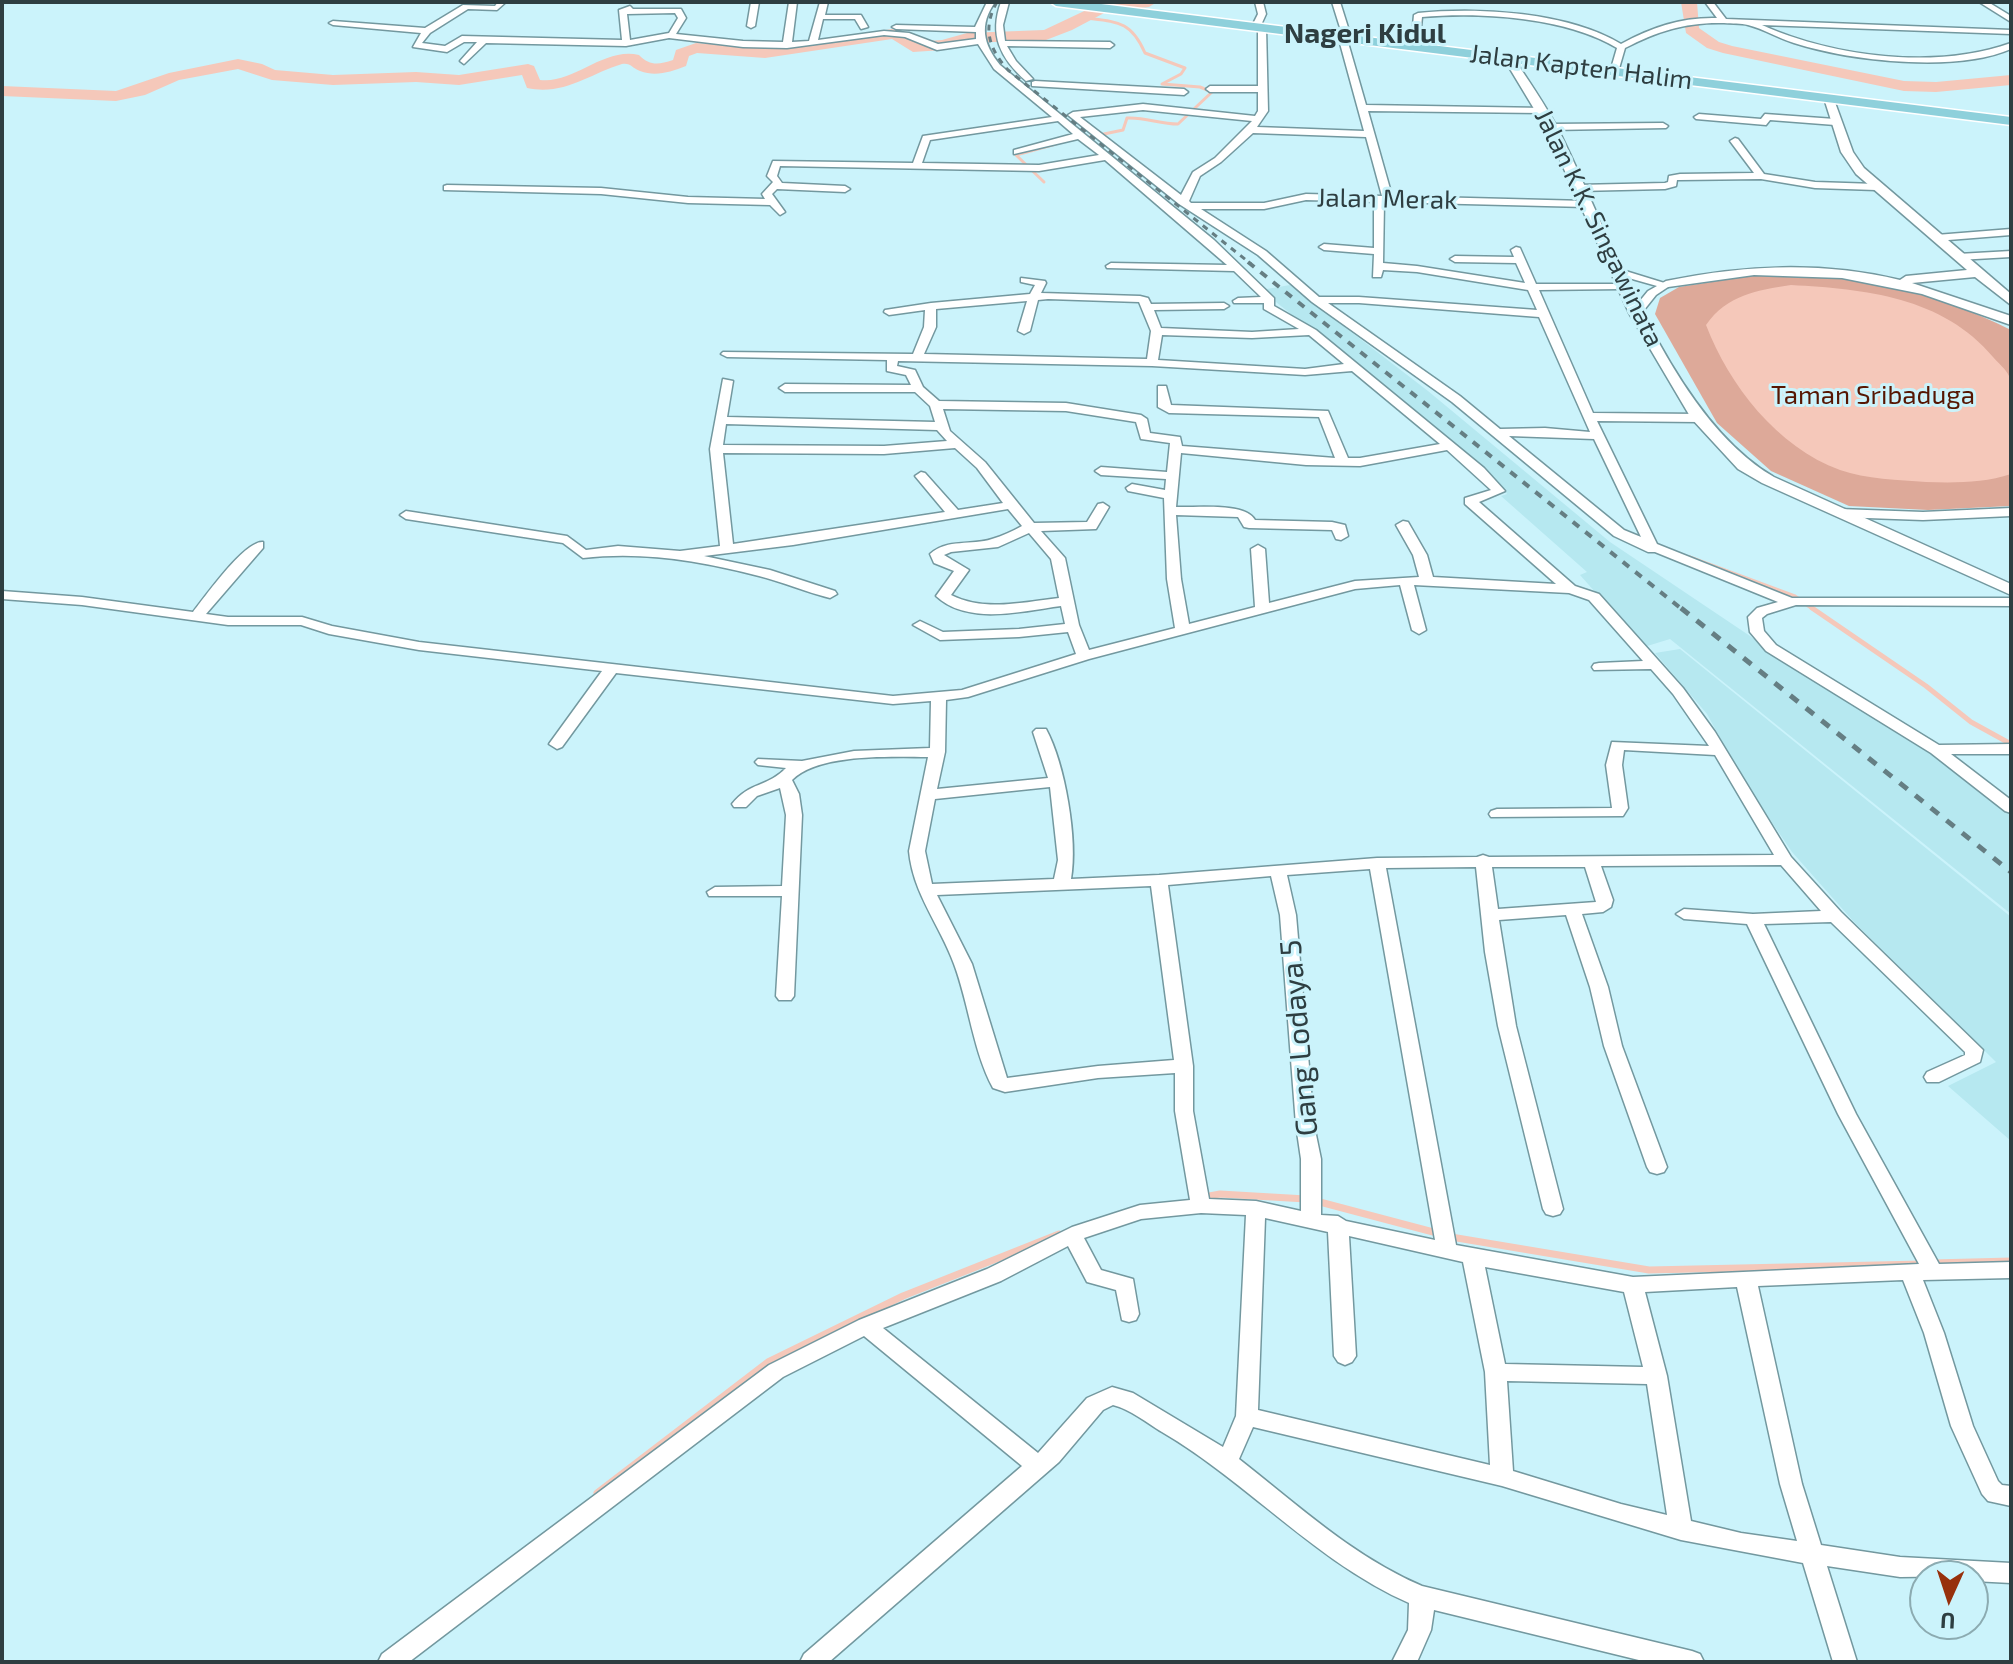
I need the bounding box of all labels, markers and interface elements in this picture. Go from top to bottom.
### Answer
district label: Nageri Kidul [1284,17,1446,51]
street label: Jalan Kapten Halim [1468,38,1694,96]
street label: Jalan K.K. Singawinata [1528,104,1670,352]
street label: Jalan Merak [1316,182,1458,216]
park label: Taman Sribaduga [1771,379,1975,411]
street label: Gang Lodaya 5 [1272,938,1326,1138]
north arrow [1909,1560,1989,1640]
text: U [1940,1609,1956,1635]

